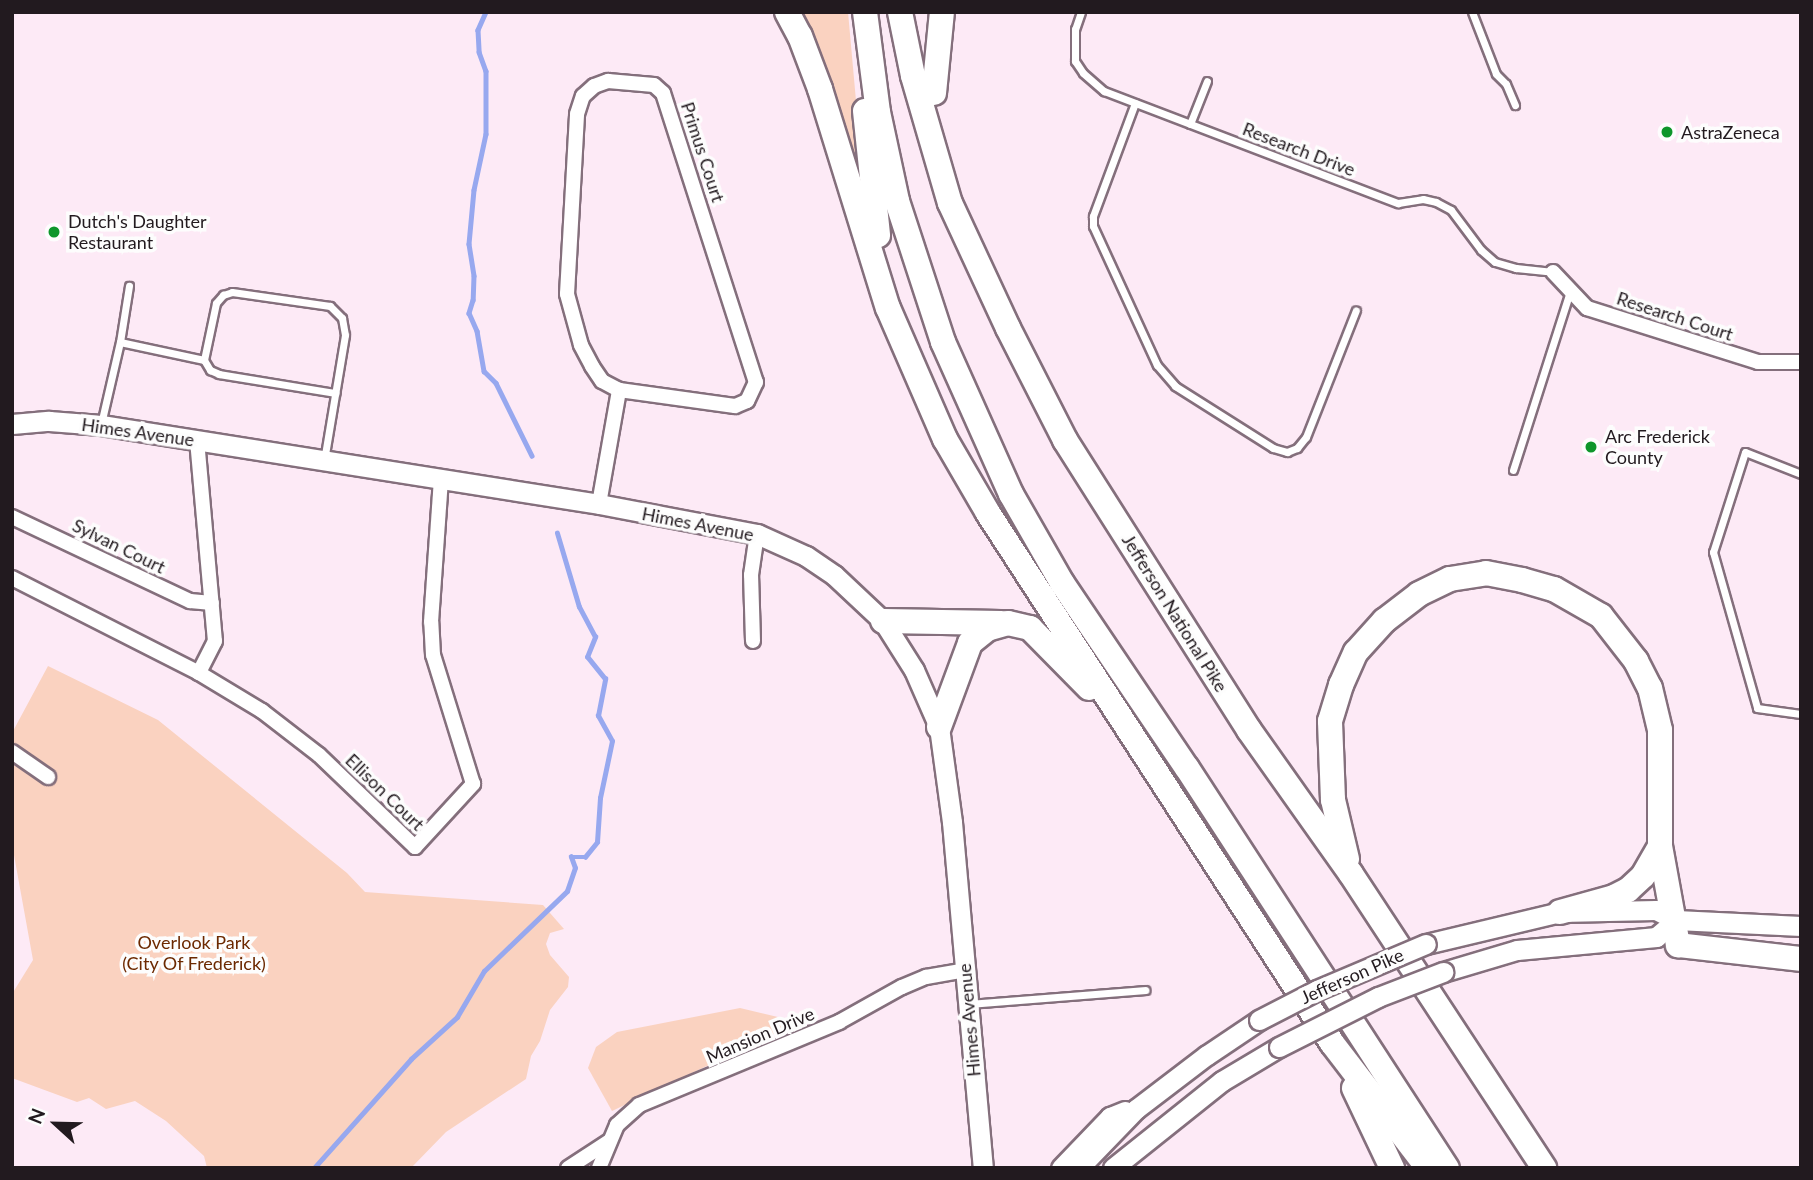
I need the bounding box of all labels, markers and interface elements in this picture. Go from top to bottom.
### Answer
street label: Primus Court [677,99,729,205]
street label: Research Drive [1240,118,1358,180]
place label: AstraZeneca [1681,121,1780,143]
marker: AstraZeneca [1659,124,1675,140]
place label: Dutch's Daughter Restaurant [68,211,207,254]
marker: Dutch's Daughter Restaurant [46,224,62,240]
street label: Research Court [1614,287,1736,345]
street label: Himes Avenue [80,413,196,451]
place label: Arc Frederick County [1605,426,1710,468]
marker: Arc Frederick County [1583,439,1599,455]
street label: Himes Avenue [640,503,756,545]
street label: Sylvan Court [69,514,169,578]
street label: Jefferson National Pike [1118,530,1232,696]
street label: Ellison Court [341,749,429,835]
park label: Overlook Park (City Of Frederick) [122,932,266,974]
street label: Jefferson Pike [1297,944,1407,1008]
street label: Himes Avenue [953,962,985,1078]
street label: Mansion Drive [703,1003,817,1067]
north arrow [21,1089,91,1159]
text: N [23,1105,49,1127]

